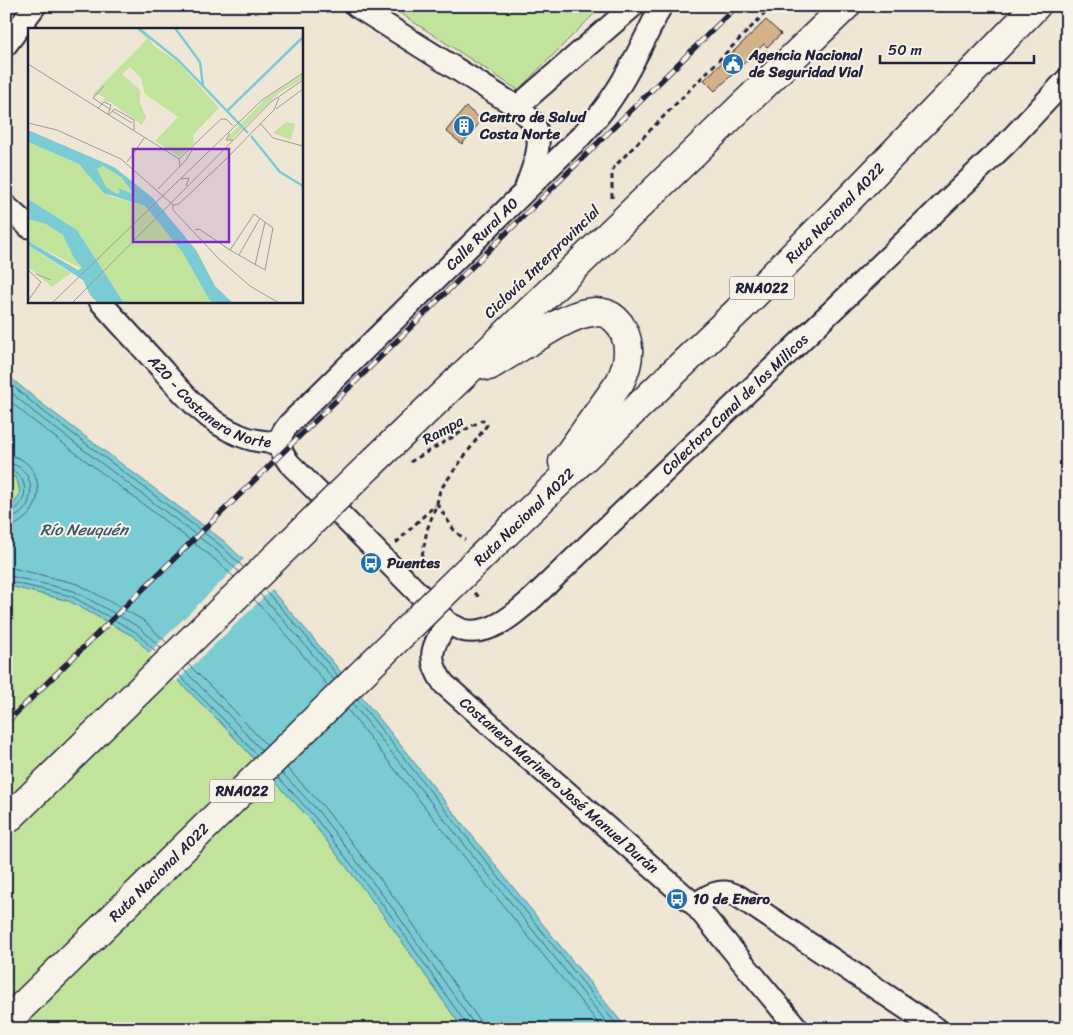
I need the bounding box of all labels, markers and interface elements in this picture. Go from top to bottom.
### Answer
inset map [28,28,302,302]
scale bar [880,32,1034,64]
text: 50 m [888,37,923,63]
place label: Agencia Nacional de Seguridad Vial [748,42,863,85]
public building icon: Agencia Nacional de Seguridad Vial [721,52,745,76]
place label: Centro de Salud Costa Norte [479,104,588,147]
building icon: Centro de Salud Costa Norte [452,114,476,138]
street label: Ruta Nacional A022 [779,156,891,269]
street label: Calle Rural A0 [439,191,525,277]
street label: Ciclovía Interprovincial [478,199,607,325]
road number: RNA022 [730,276,794,300]
street label: Colectora Canal de los Milicos [655,327,815,482]
street label: A20 - Costanera Norte [141,348,272,455]
street label: Rampa [418,408,469,452]
street label: Ruta Nacional A022 [467,461,581,573]
water label: Río Neuquén [40,515,130,544]
place label: Puentes [387,550,441,576]
bus stop icon: Puentes [359,551,383,575]
street label: Costanera Marinero José Manuel Durán [454,690,665,881]
road number: RNA022 [210,779,274,802]
street label: Ruta Nacional A022 [102,816,216,928]
place label: 10 de Enero [693,886,771,912]
bus stop icon: 10 de Enero [665,887,689,911]

